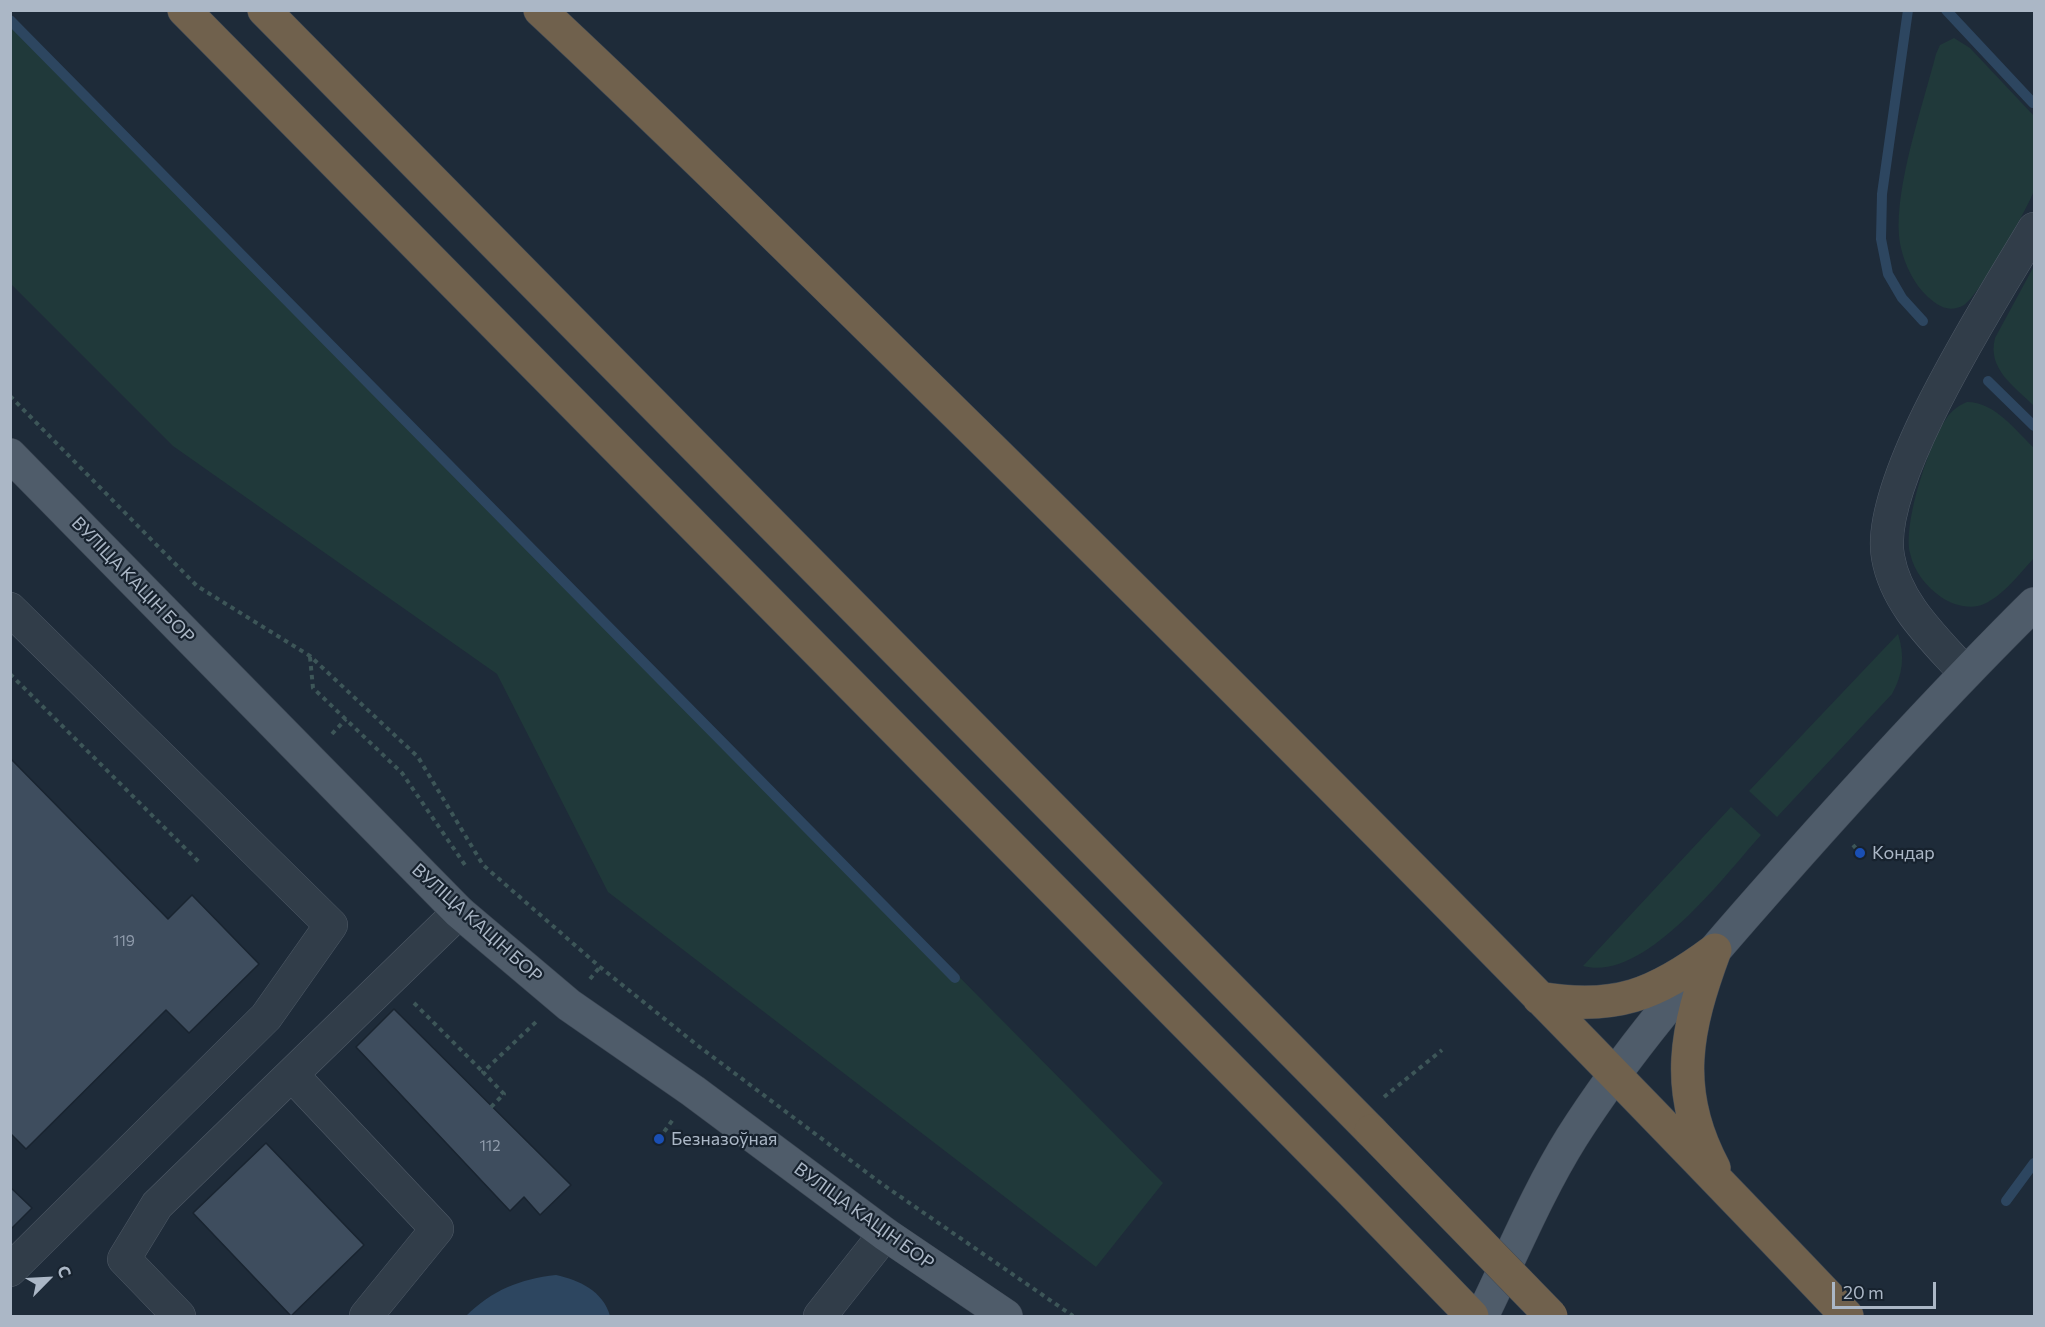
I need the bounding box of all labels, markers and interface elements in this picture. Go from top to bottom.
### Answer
street label: ВУЛІЦА КАЦІН БОР [67,512,199,648]
place label: Кондар [1872,842,1935,864]
marker: Кондар [1853,846,1867,860]
street label: ВУЛІЦА КАЦІН БОР [408,859,546,987]
house number: 119 [113,932,135,950]
place label: Безназоўная [671,1128,778,1150]
marker: Безназоўная [652,1132,666,1146]
house number: 112 [479,1137,501,1155]
street label: ВУЛІЦА КАЦІН БОР [790,1158,938,1274]
north arrow [18,1249,78,1309]
text: С [54,1263,76,1280]
scale bar [1835,1270,1938,1308]
text: 20 m [1843,1281,1884,1303]

